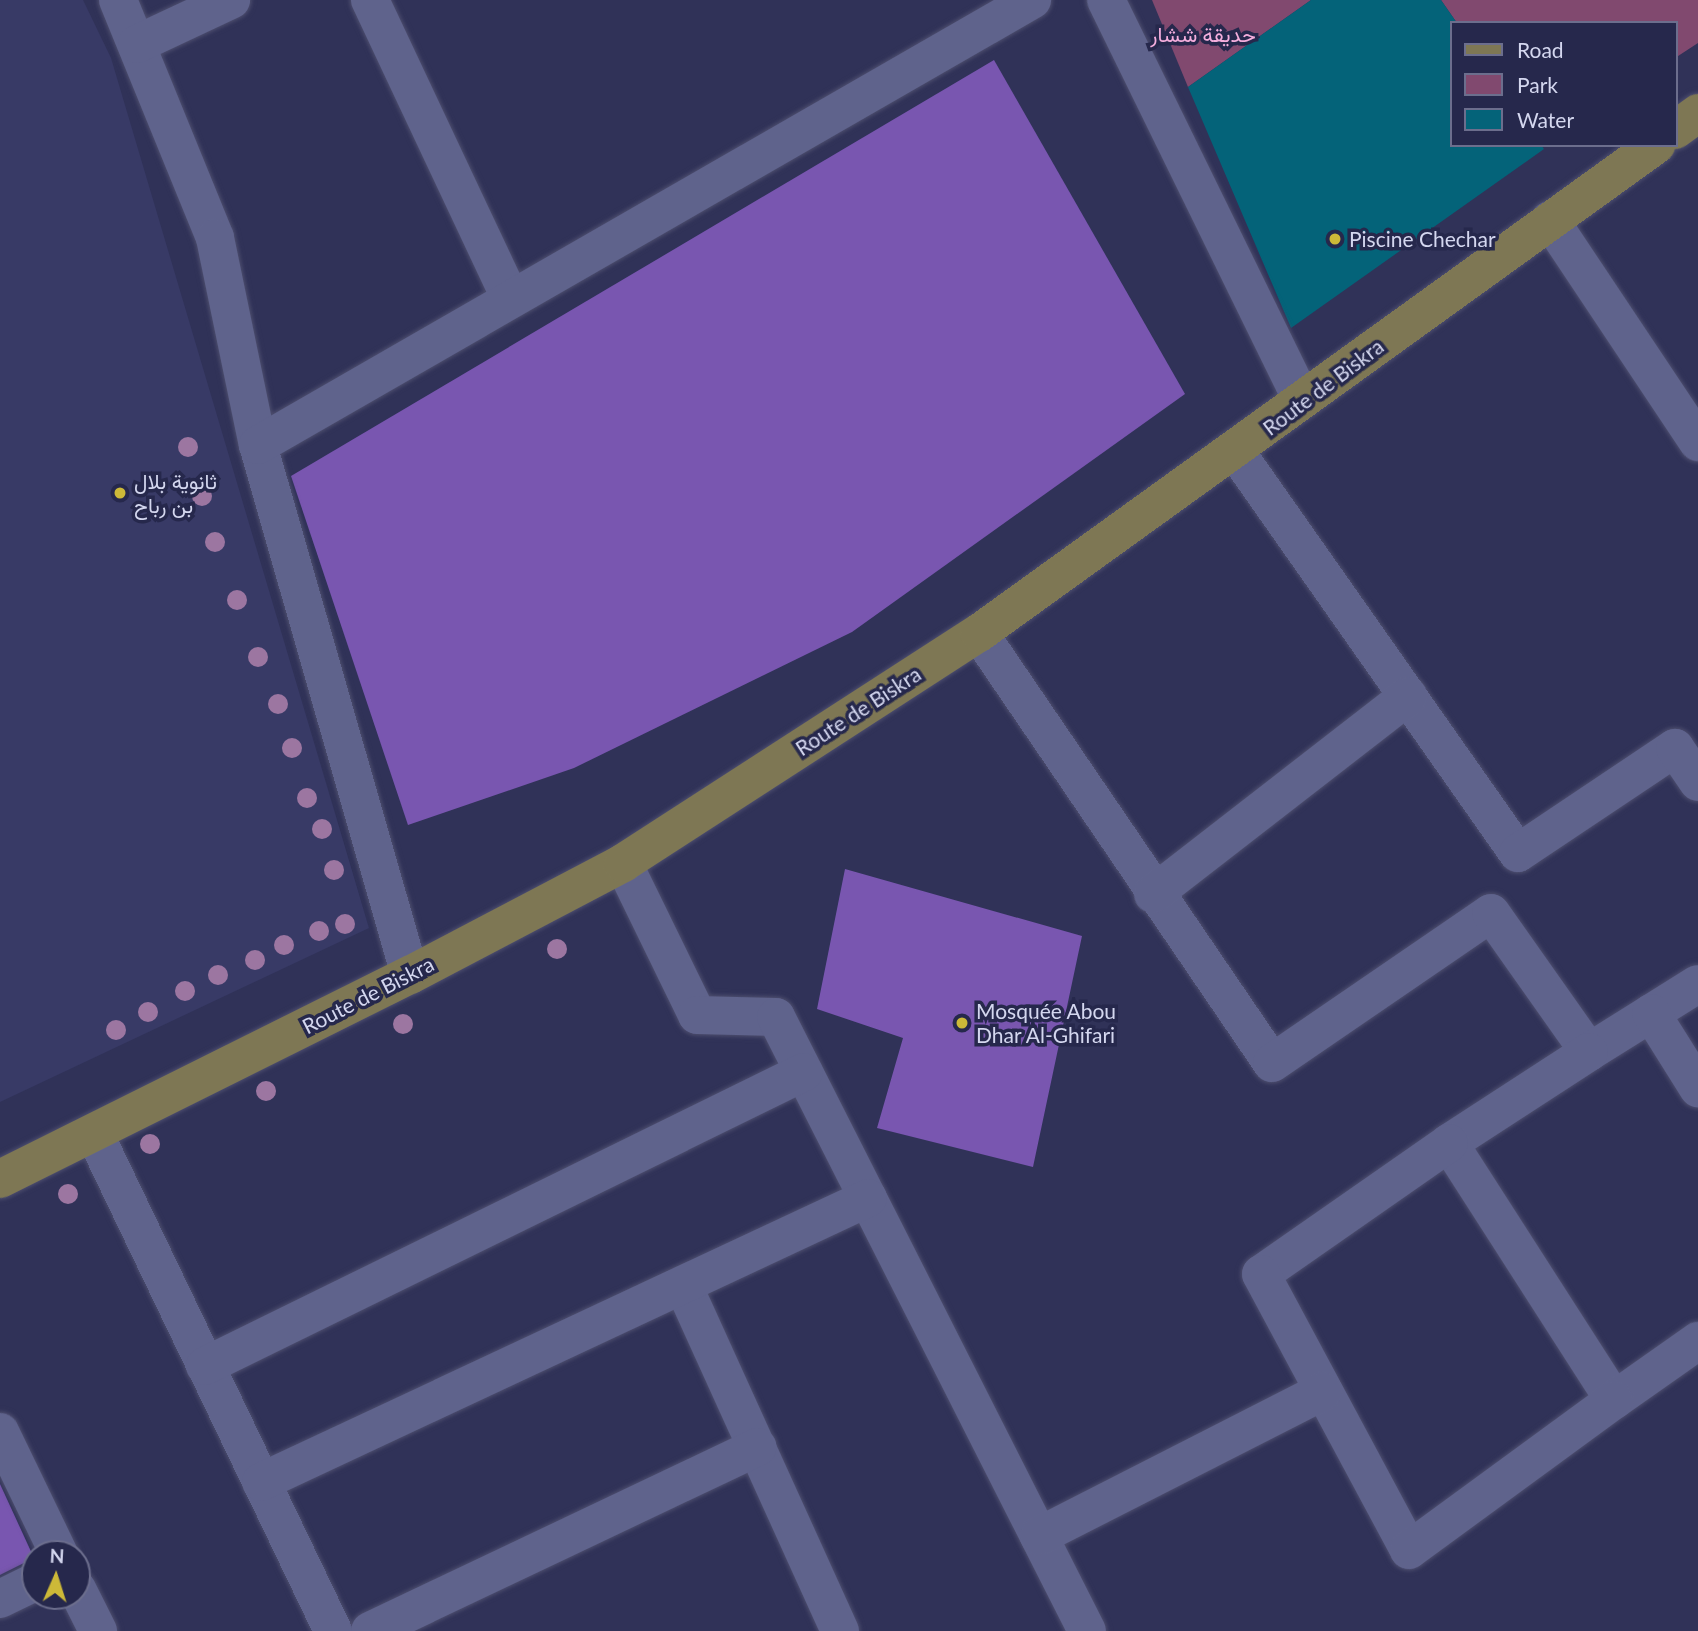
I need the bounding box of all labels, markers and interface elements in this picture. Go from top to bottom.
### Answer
park label: حديقة ششار [1150,21,1256,47]
legend [1450,21,1677,147]
text: Road [1517,37,1564,62]
text: Park [1517,72,1558,97]
text: Water [1517,107,1574,132]
place label: Piscine Chechar [1349,226,1496,252]
marker: Piscine Chechar [1327,231,1343,247]
street label: Route de Biskra [1258,334,1388,440]
place label: ثانوية بلال بن رباح [134,468,217,518]
marker: ثانوية بلال بن رباح [112,485,128,501]
street label: Route de Biskra [791,661,925,761]
street label: Route de Biskra [298,951,438,1039]
place label: Mosquée Abou Dhar Al-Ghifari [976,998,1117,1048]
marker: Mosquée Abou Dhar Al-Ghifari [954,1015,970,1031]
north arrow [21,1540,91,1610]
text: N [49,1544,65,1567]

